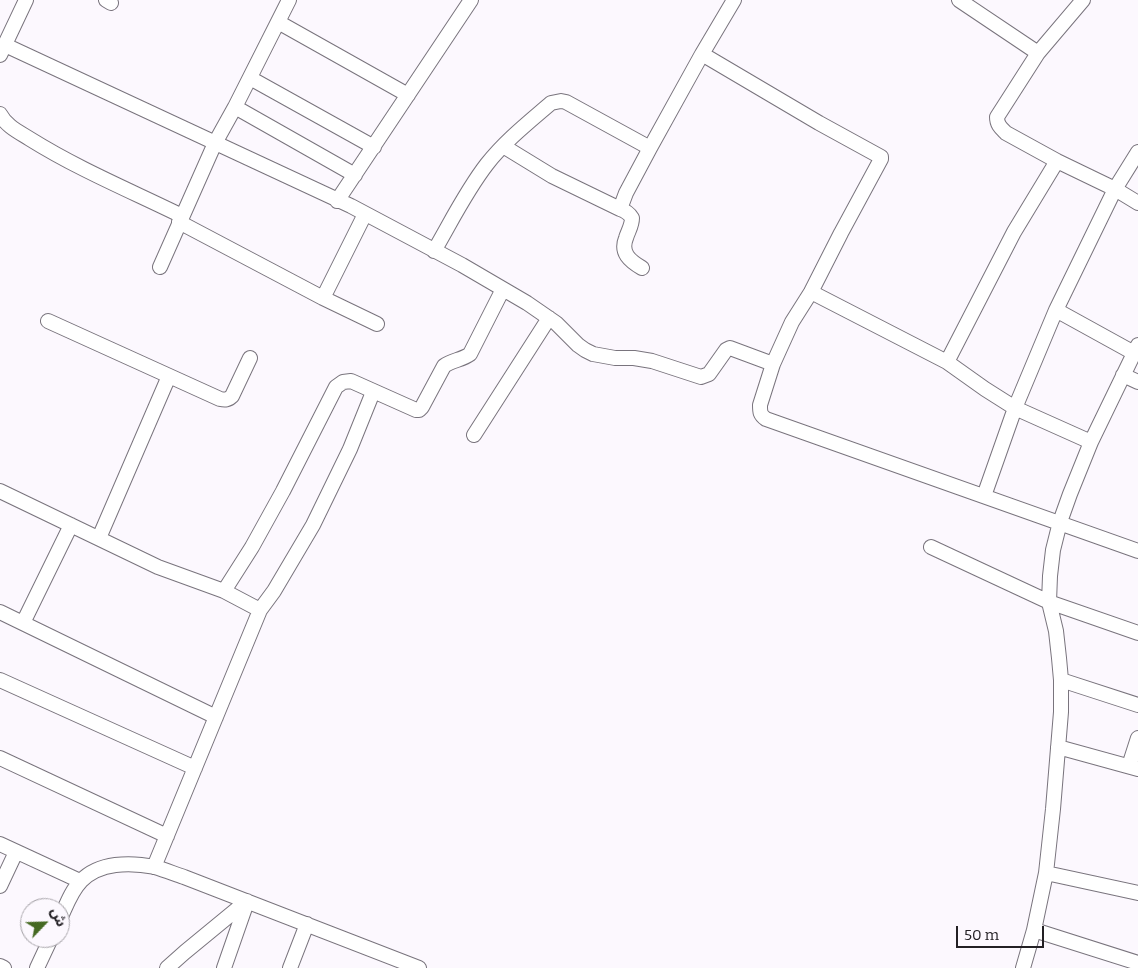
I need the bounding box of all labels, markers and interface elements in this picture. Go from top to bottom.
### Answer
north arrow [20,898,70,948]
text: ش [47,905,70,929]
scale bar [958,916,1046,948]
text: 50 m [964,926,999,944]

